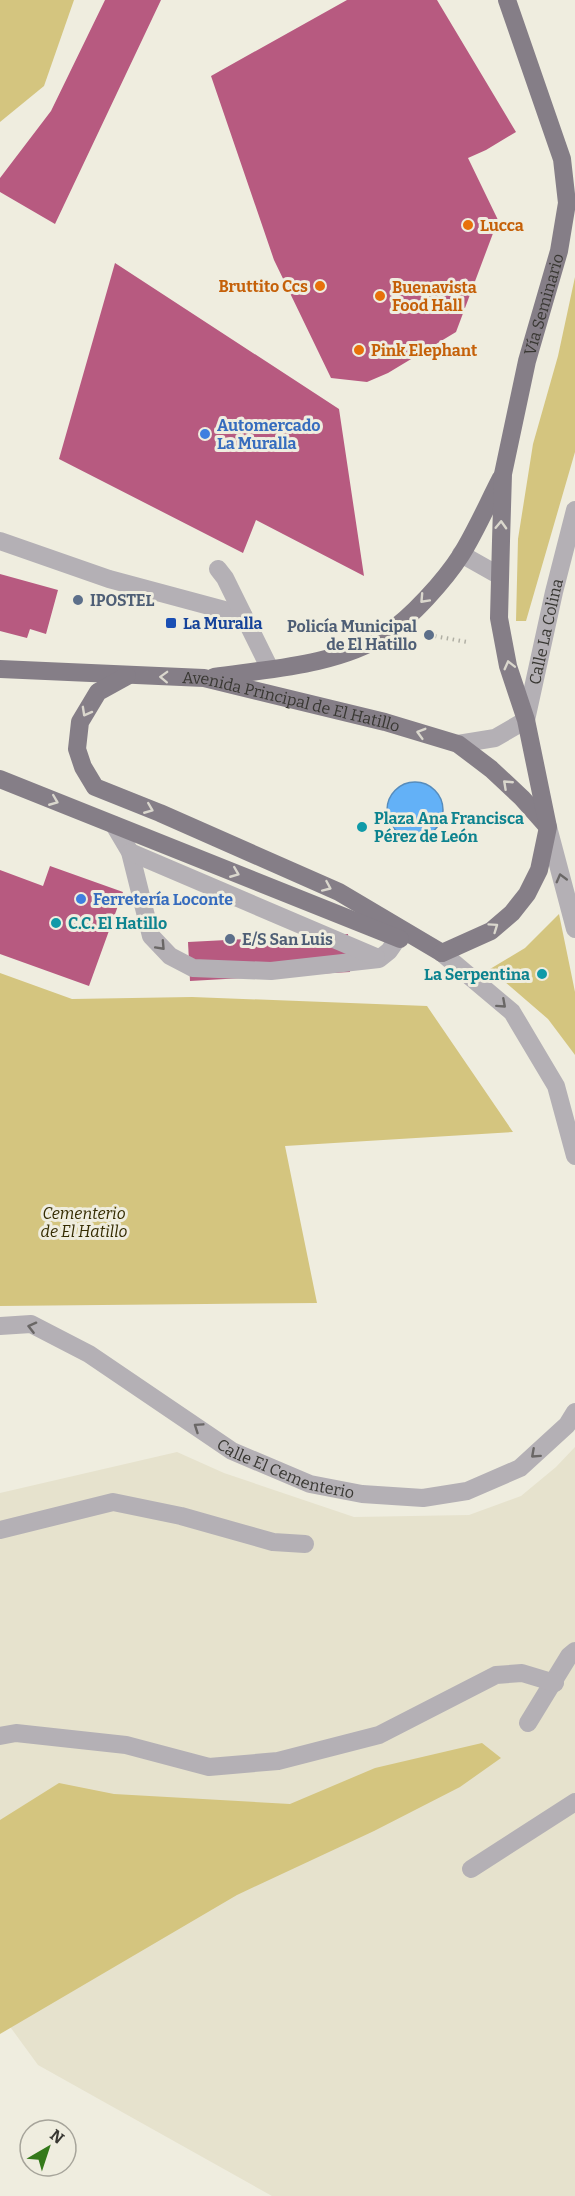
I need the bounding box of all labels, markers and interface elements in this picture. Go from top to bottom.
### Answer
place label: Lucca [480,216,524,235]
marker: Lucca [461,218,475,232]
street label: Vía Seminario [520,251,567,357]
place label: Bruttito Ccs [218,277,308,296]
place label: Buenavista Food Hall [392,278,477,315]
marker: Bruttito Ccs [313,279,327,293]
marker: Buenavista Food Hall [373,289,387,303]
place label: Pink Elephant [371,341,478,360]
marker: Pink Elephant [352,343,366,357]
place label: Automercado La Muralla [217,416,321,453]
marker: Automercado La Muralla [198,427,212,441]
one-way arrow [495,520,508,529]
street label: Calle La Colina [525,576,567,686]
place label: IPOSTEL [90,591,155,610]
one-way arrow [420,592,431,603]
marker: IPOSTEL [71,593,85,607]
place label: La Muralla [183,614,263,633]
marker: La Muralla [164,616,178,630]
place label: Policía Municipal de El Hatillo [287,617,417,654]
marker: Policía Municipal de El Hatillo [422,628,436,642]
one-way arrow [503,660,516,670]
street label: Avenida Principal de El Hatillo [182,668,402,735]
one-way arrow [159,670,168,683]
one-way arrow [82,706,93,716]
one-way arrow [416,728,427,740]
one-way arrow [504,780,514,791]
one-way arrow [48,794,59,806]
one-way arrow [143,802,154,814]
place label: Plaza Ana Francisca Pérez de León [374,809,524,846]
marker: Plaza Ana Francisca Pérez de León [355,820,369,834]
one-way arrow [229,866,240,878]
one-way arrow [556,873,569,883]
one-way arrow [321,880,332,892]
place label: Ferretería Loconte [93,890,233,909]
marker: Ferretería Loconte [74,892,88,906]
place label: C.C. El Hatillo [68,914,167,933]
marker: C.C. El Hatillo [49,916,63,930]
one-way arrow [488,923,499,934]
place label: E/S San Luis [242,930,333,949]
marker: E/S San Luis [223,932,237,946]
one-way arrow [154,940,165,950]
place label: La Serpentina [424,965,530,984]
marker: La Serpentina [535,967,549,981]
one-way arrow [496,997,506,1008]
park label: Cementerio de El Hatillo [41,1204,128,1241]
one-way arrow [27,1322,37,1335]
one-way arrow [194,1423,205,1434]
street label: Calle El Cementerio [213,1434,356,1502]
one-way arrow [531,1447,542,1458]
north arrow [18,2118,78,2178]
text: N [46,2125,68,2148]

